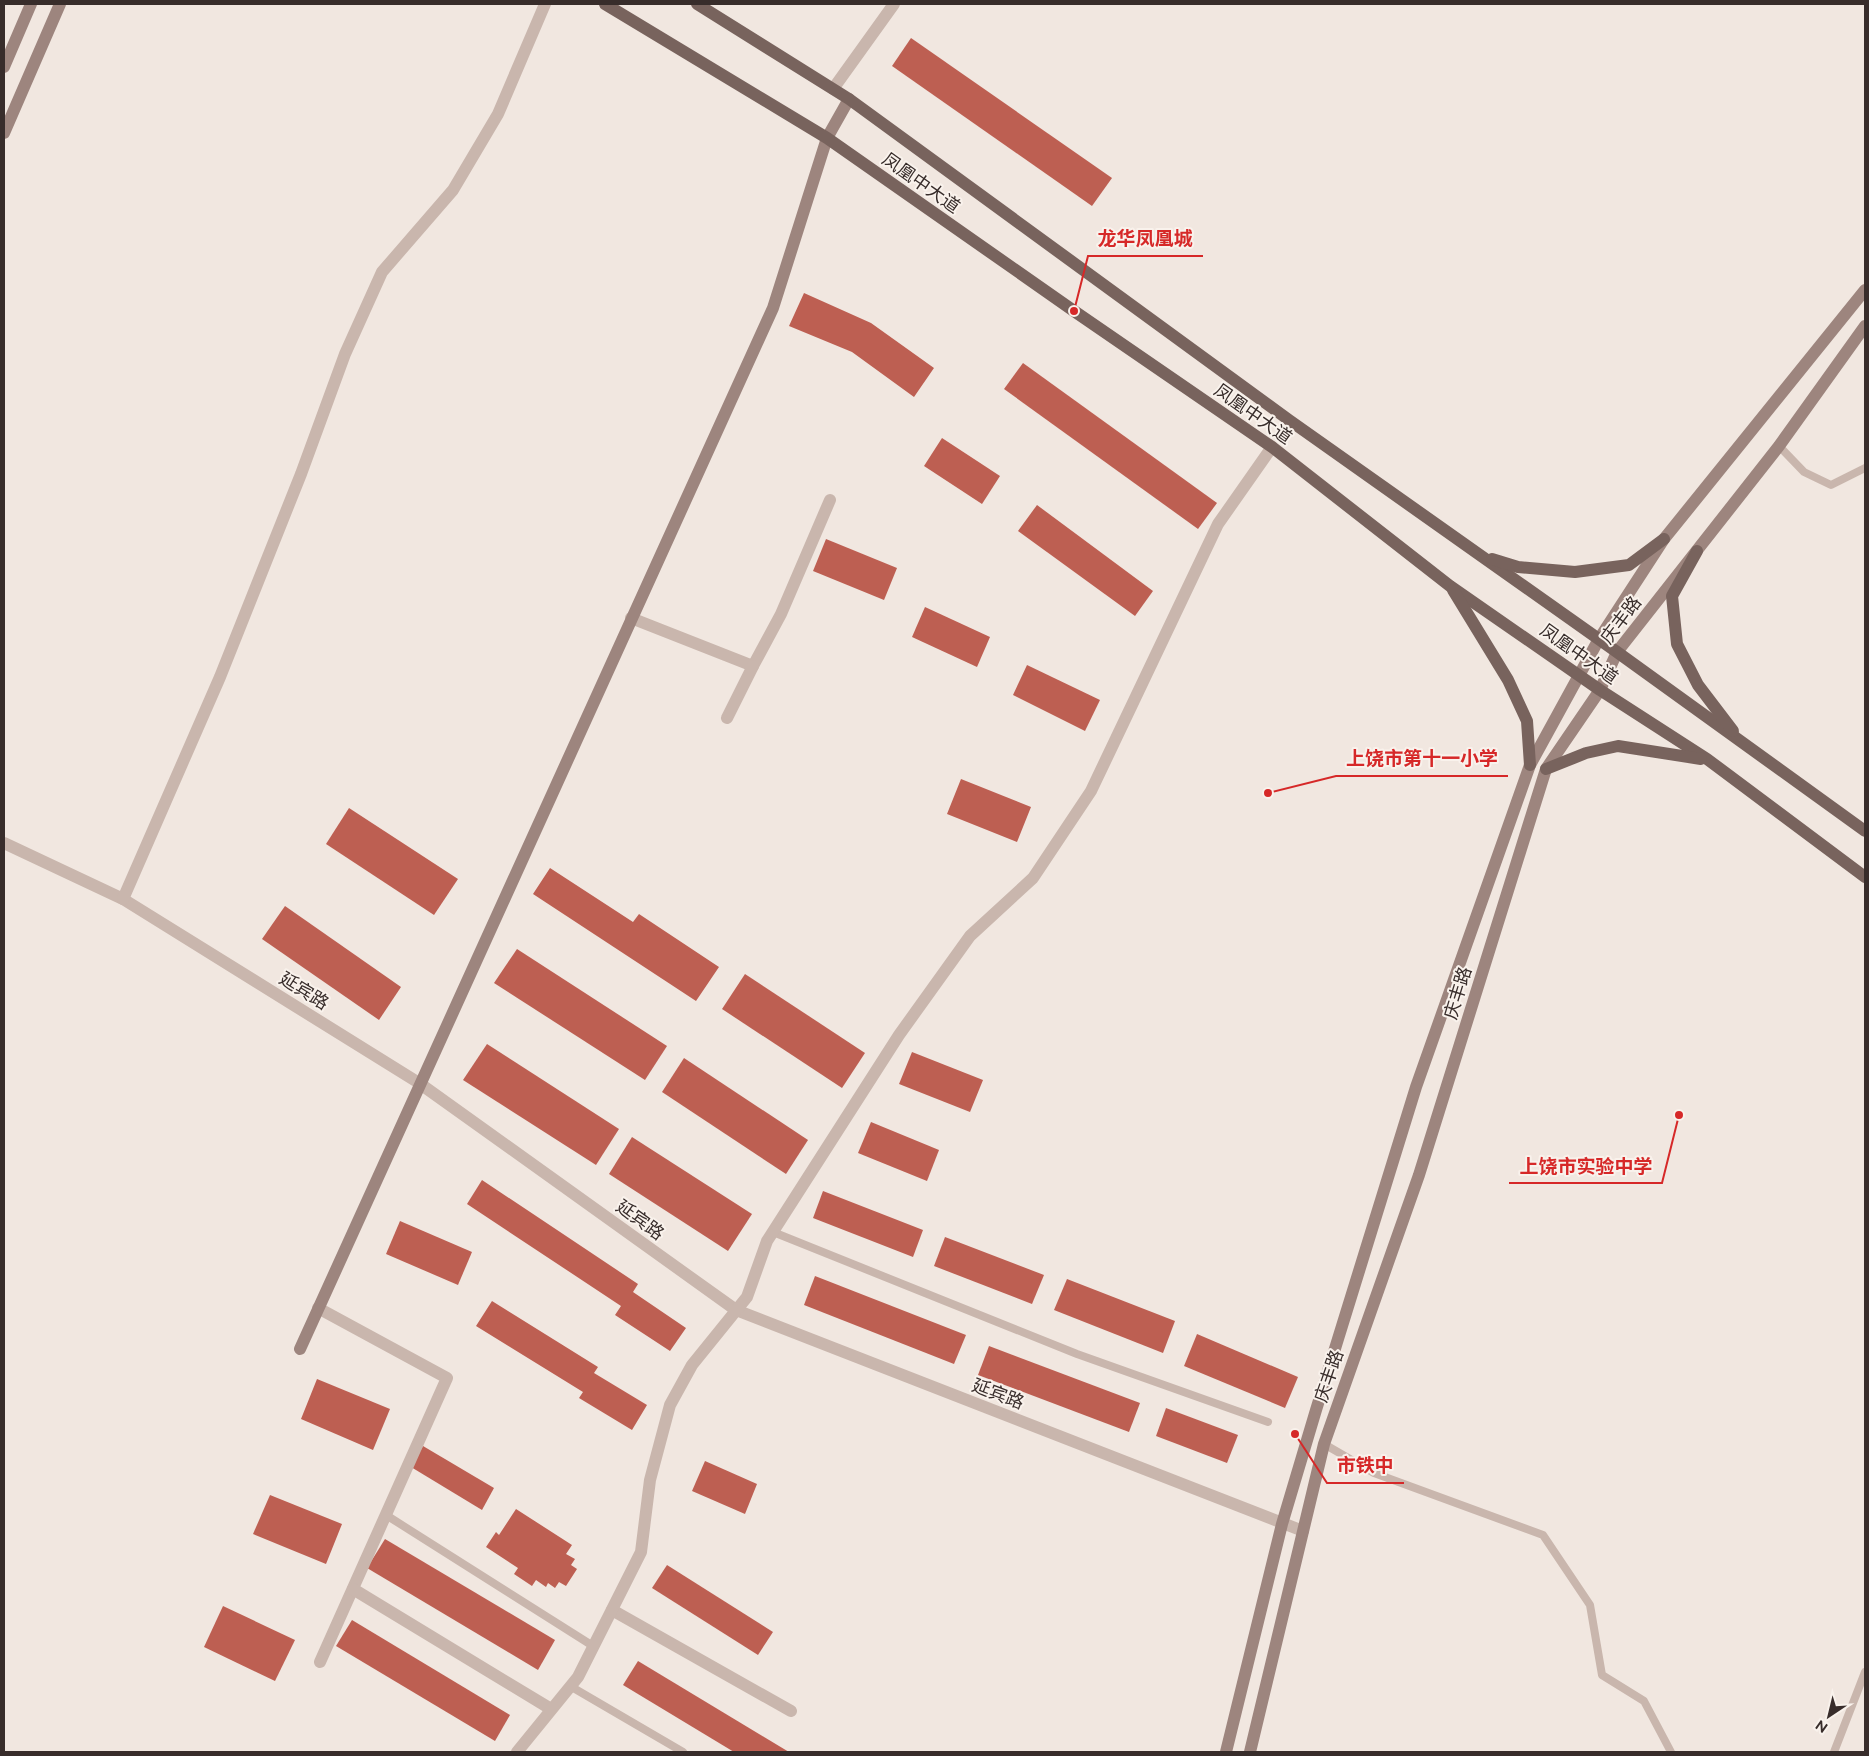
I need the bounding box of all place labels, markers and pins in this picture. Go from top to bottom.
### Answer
callout: 龙华凤凰城 [1088,222,1203,256]
callout: 上饶市第十一小学 [1336,742,1508,776]
callout: 上饶市实验中学 [1509,1149,1662,1183]
callout: 市铁中 [1327,1449,1404,1483]

